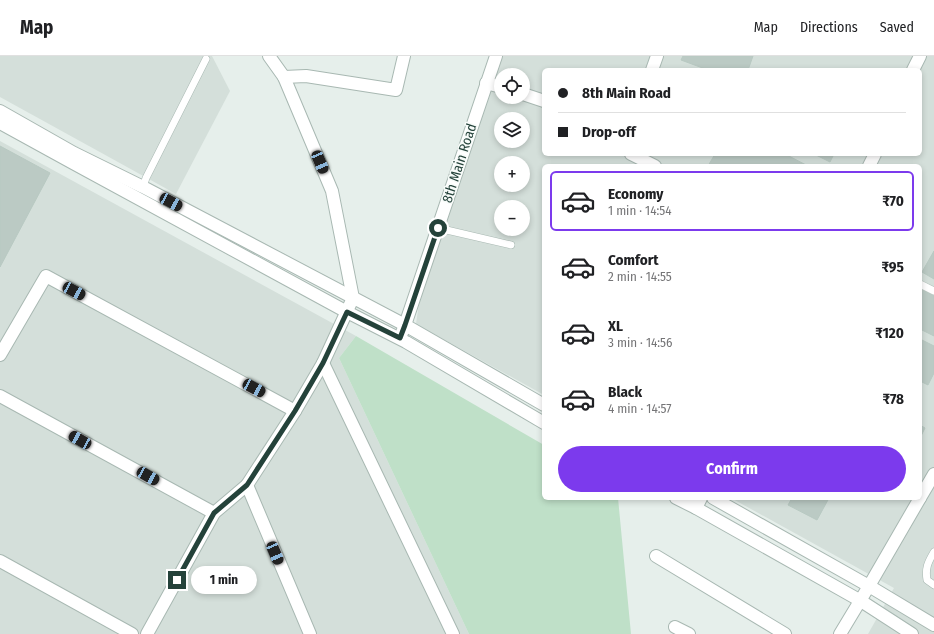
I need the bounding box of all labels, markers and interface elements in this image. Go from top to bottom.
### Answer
text: Map [20,16,53,39]
text: Map [754,19,778,36]
text: Directions [800,19,858,36]
text: Saved [880,19,914,36]
map controls [494,68,530,236]
button: locate [494,68,530,104]
text: 8th Main Road [582,84,671,102]
button: layers [494,112,530,148]
street label: 8th Main Road [439,121,480,205]
text: Drop-off [582,123,636,141]
car [310,149,330,175]
button: + [494,156,530,192]
icon: car [560,183,596,219]
text: Economy [608,185,663,203]
car [158,191,184,213]
text: ₹70 [882,192,904,210]
button: − [494,200,530,236]
text: 1 min · 14:54 [608,203,672,218]
route start [429,219,447,237]
icon: car [560,249,596,285]
text: Comfort [608,251,659,269]
text: ₹95 [882,258,904,276]
text: 2 min · 14:55 [608,269,672,284]
car [61,280,87,302]
icon: car [560,315,596,351]
text: XL [608,317,623,335]
text: ₹120 [875,324,904,342]
text: 3 min · 14:56 [608,335,673,350]
car [241,377,267,399]
icon: car [560,381,596,417]
text: Black [608,383,642,401]
text: ₹78 [883,390,904,408]
text: 4 min · 14:57 [608,401,671,416]
car [67,429,93,451]
button: Confirm [558,446,906,492]
car [135,465,161,487]
car [265,540,285,566]
callout: 1 min [191,566,257,594]
route end [168,571,186,589]
text: 1 min [210,572,238,587]

